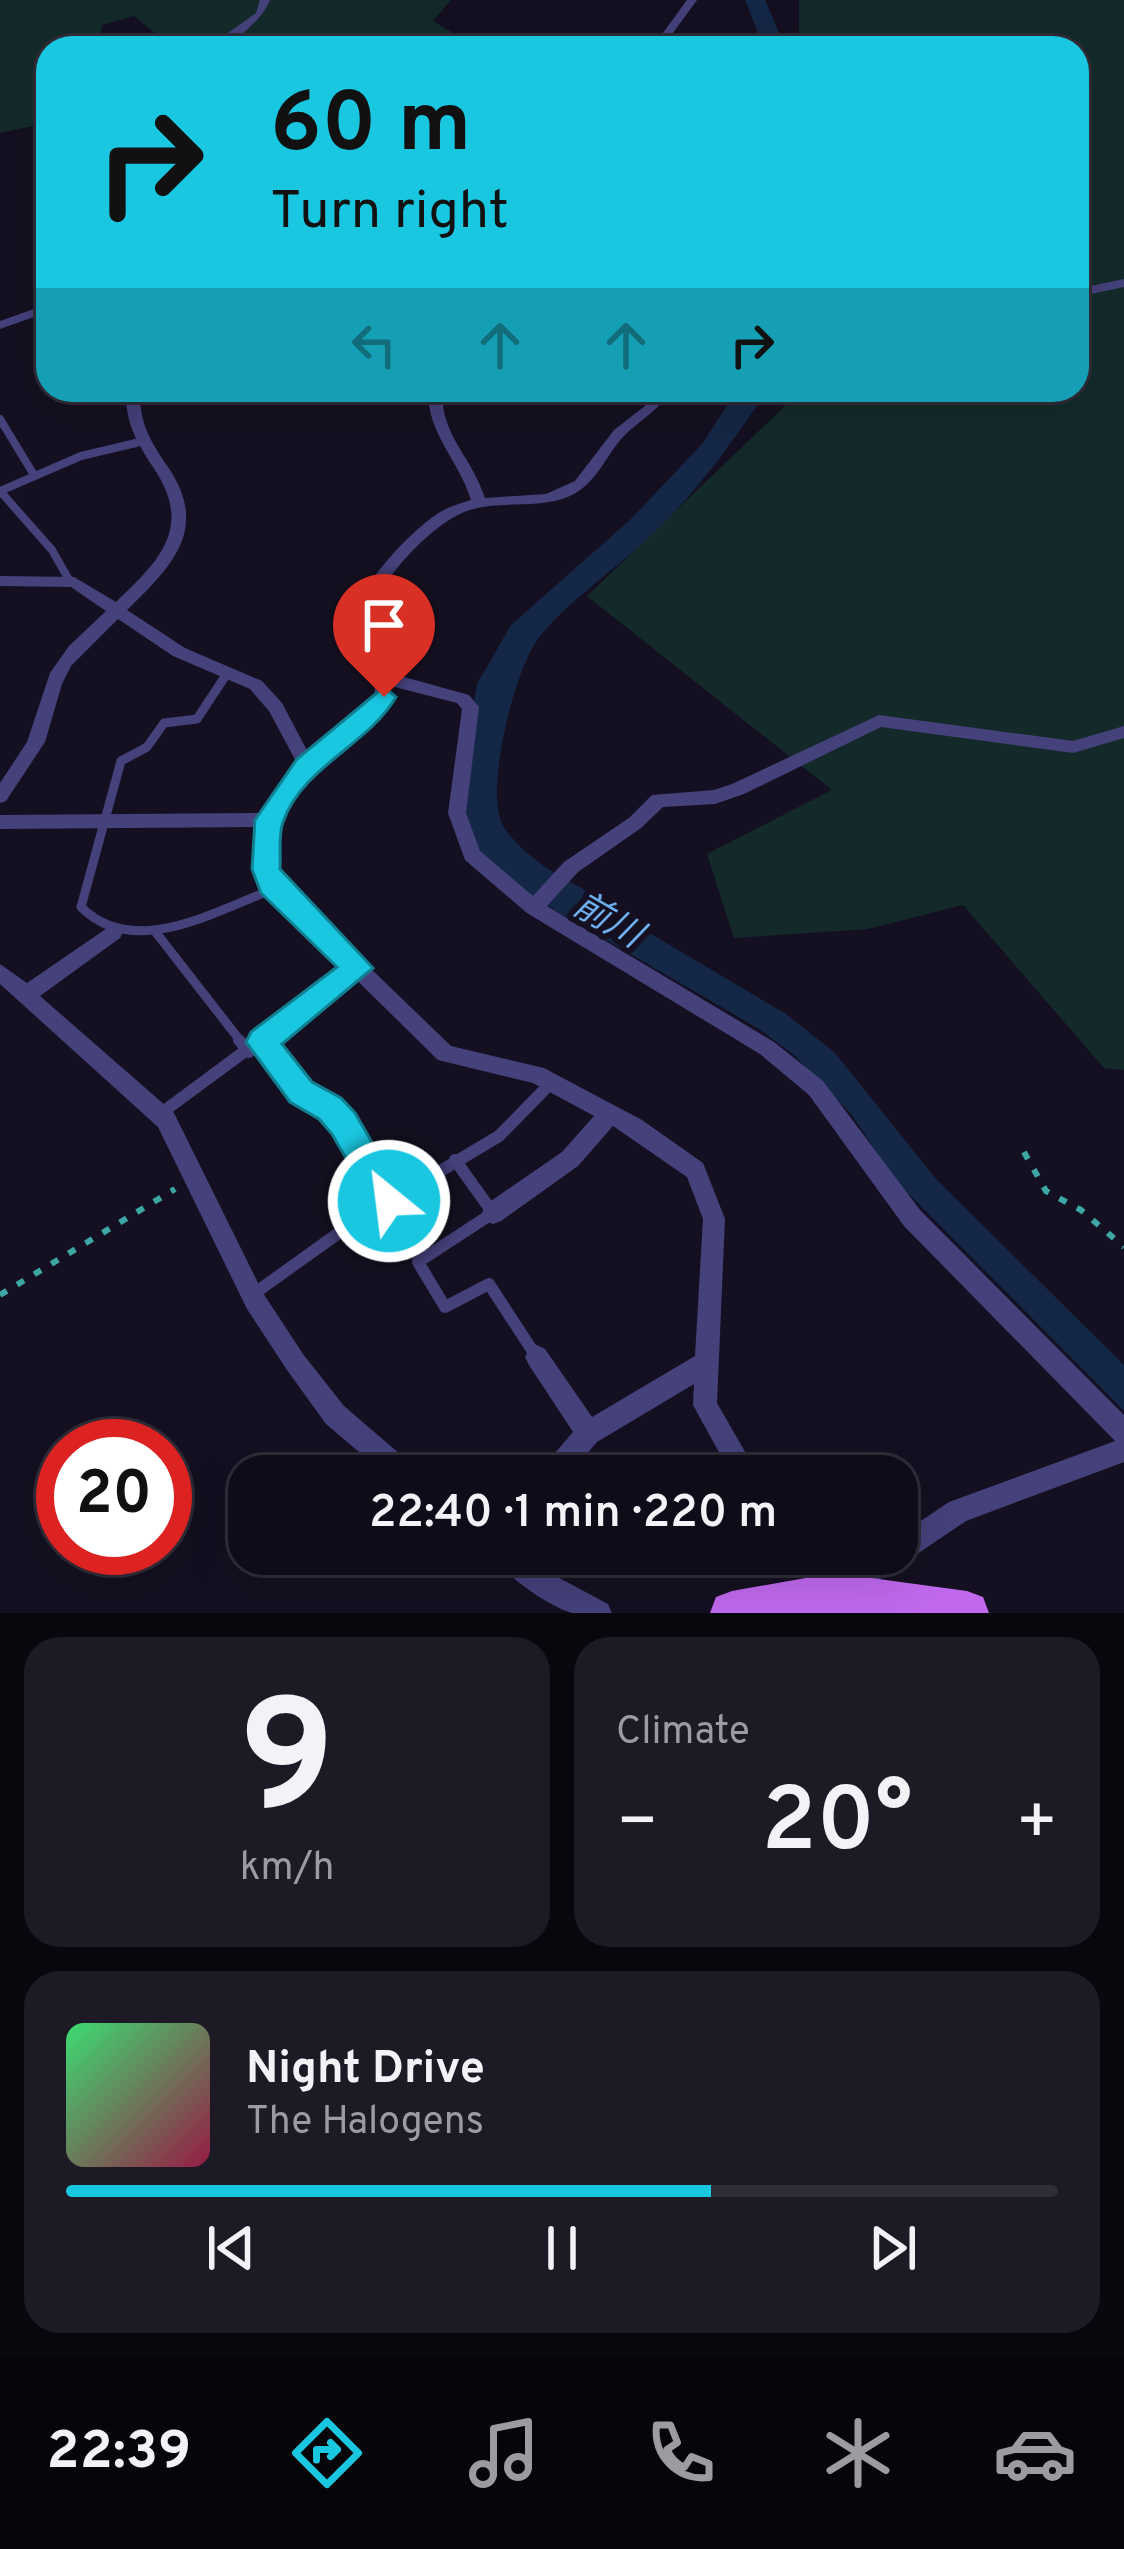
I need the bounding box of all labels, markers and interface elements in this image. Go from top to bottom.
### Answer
text: 60 m [270,75,471,181]
icon: right [72,84,228,240]
text: Turn right [270,179,509,248]
icon: left [341,312,407,378]
icon: ahead [467,312,533,378]
icon: ahead [593,312,659,378]
icon: right [719,312,785,378]
pin [333,574,435,697]
icon: arrive [351,592,417,658]
water label: 前川 [564,884,653,962]
position arrow [326,1138,452,1264]
speed limit sign: 20 [36,1419,192,1575]
text: 22:40 · 1 min · 220 m [369,1486,777,1543]
text: 9 [239,1668,335,1866]
text: Climate [616,1709,750,1758]
text: 20° [761,1769,913,1882]
text: − [616,1784,659,1867]
text: + [1015,1784,1058,1867]
text: km/h [240,1845,334,1894]
text: Night Drive [246,2042,485,2099]
text: The Halogens [246,2099,484,2148]
icon: previous [198,2215,264,2281]
icon: pause [529,2215,595,2281]
icon: next [860,2215,926,2281]
icon: directions [285,2411,369,2495]
icon: music [462,2411,546,2495]
icon: phone [639,2411,723,2495]
icon: climate [816,2411,900,2495]
icon: car [993,2411,1077,2495]
text: 22:39 [47,2419,191,2488]

